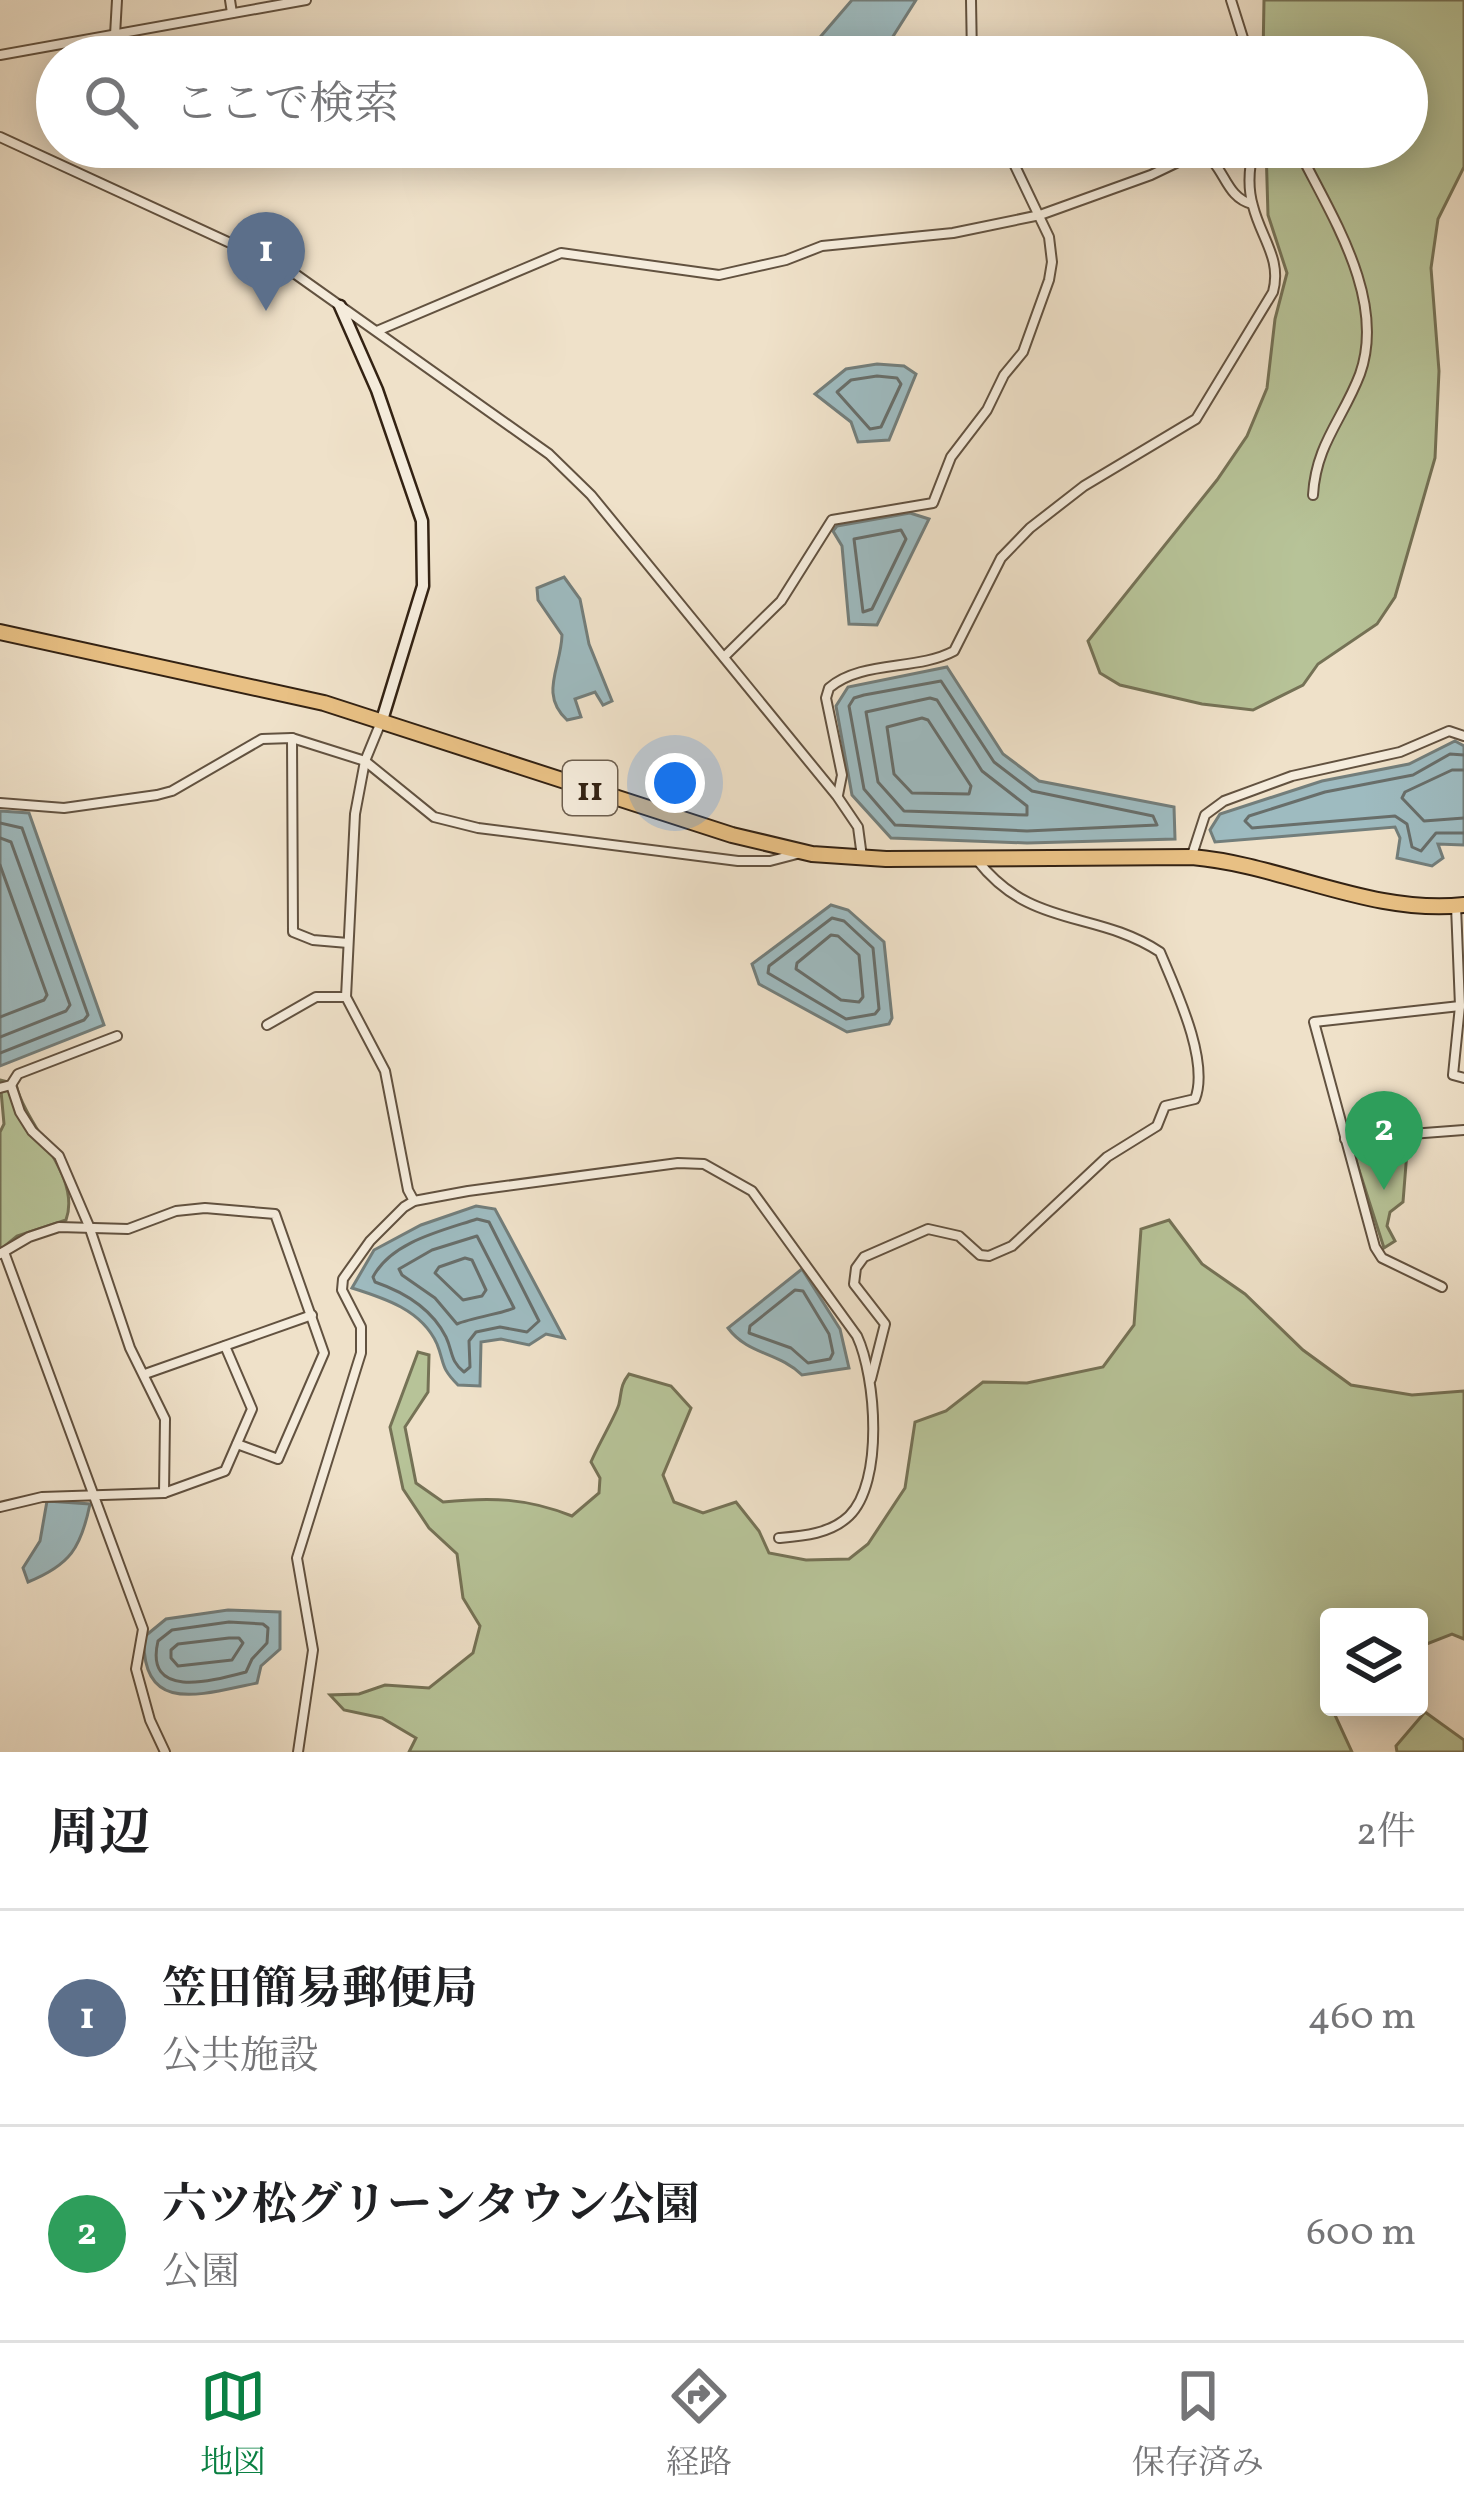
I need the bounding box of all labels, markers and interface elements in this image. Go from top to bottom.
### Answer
search box [36,36,1428,168]
icon: search [78,69,144,135]
text: ここで検索 [174,75,399,138]
pin: 1 [227,212,305,311]
your location [645,753,705,813]
road number: 11 [563,761,617,815]
pin: 2 [1345,1091,1423,1190]
map controls [1320,1608,1428,1716]
button: layers [1320,1608,1428,1716]
text: 周辺 [48,1800,150,1871]
text: 2件 [1356,1807,1416,1861]
text: 笠田簡易郵便局 [162,1960,477,2023]
text: 1 [79,1991,95,2045]
text: 460 m [1308,1991,1416,2045]
text: 公共施設 [162,2031,318,2085]
text: 六ツ松グリーンタウン公園 [162,2176,699,2239]
text: 2 [77,2207,97,2261]
text: 600 m [1306,2207,1416,2261]
text: 公園 [162,2247,240,2301]
tab: 地図 [200,2363,266,2488]
tab: 経路 [666,2363,732,2488]
tab: 保存済み [1132,2363,1264,2488]

